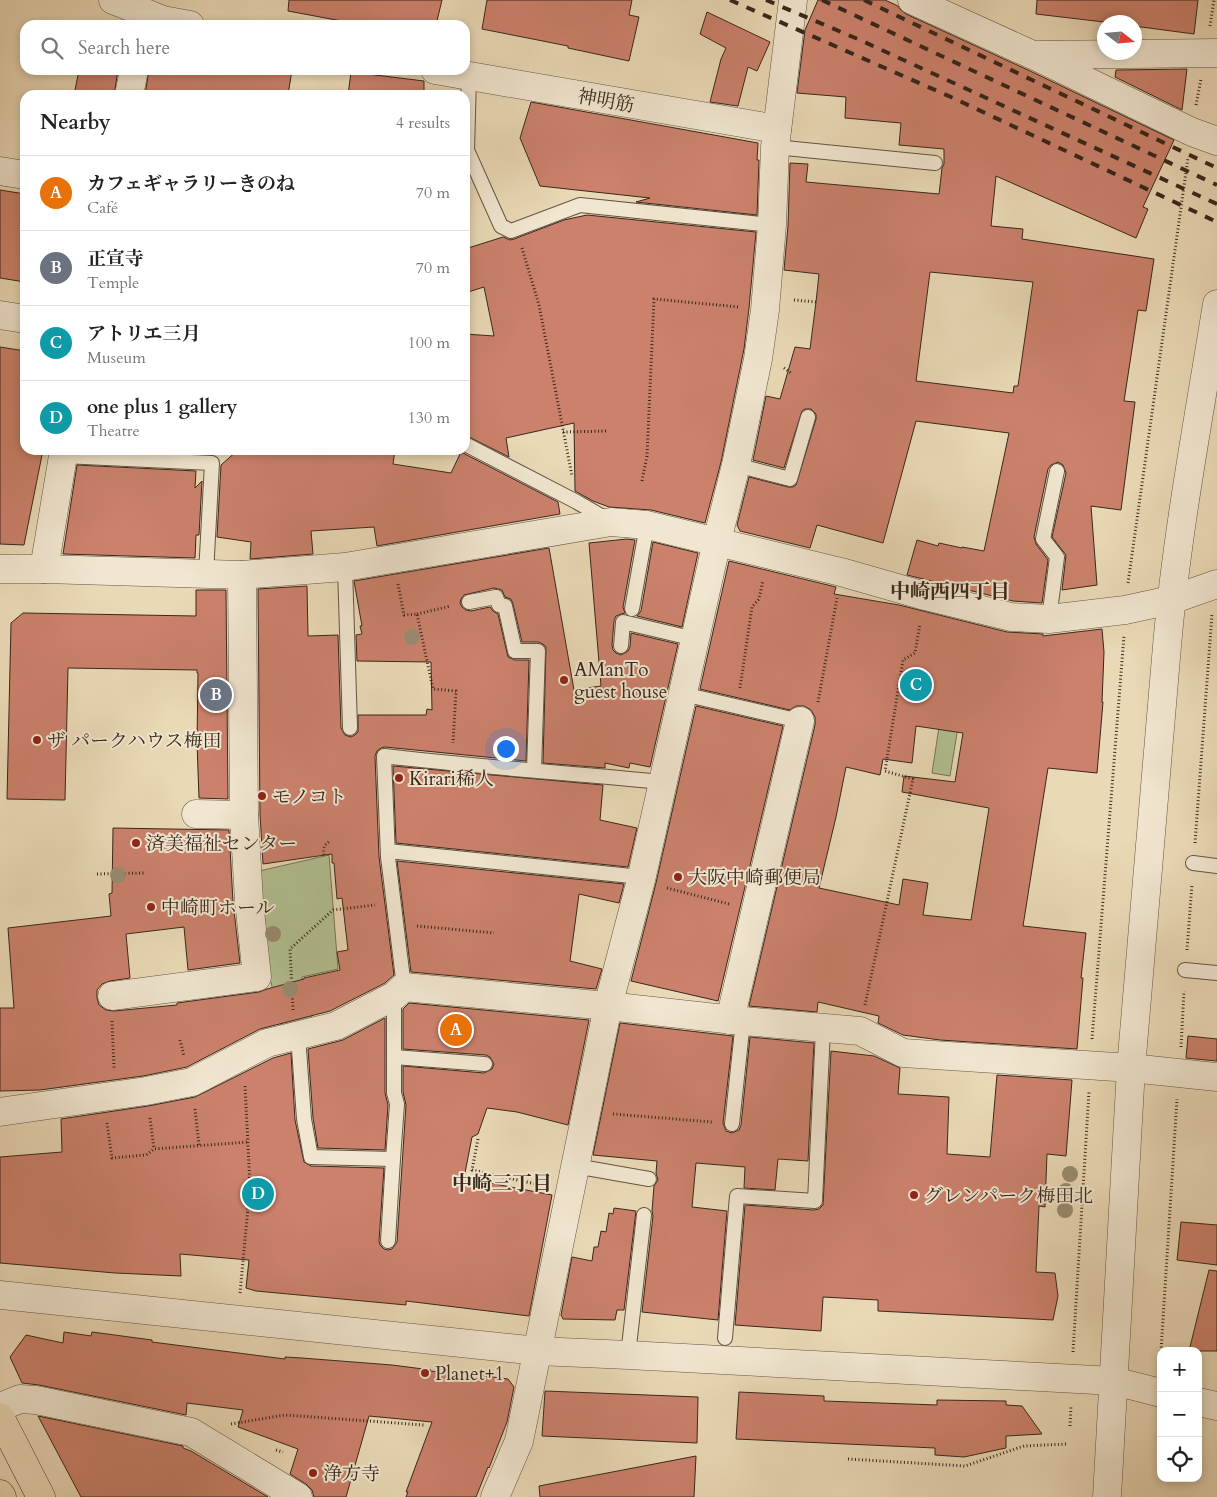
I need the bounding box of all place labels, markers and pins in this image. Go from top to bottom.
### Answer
place label: AManTo guest house [574,657,667,705]
pin: C [900,666,932,704]
marker: AManTo guest house [558,674,570,686]
pin: B [200,676,232,714]
place label: ザ パークハウス梅田 [47,728,221,754]
marker: ザ パークハウス梅田 [31,734,43,746]
place label: Kirari稀人 [409,766,494,792]
marker: Kirari稀人 [393,772,405,784]
place label: モノコト [272,784,347,810]
marker: モノコト [256,790,268,802]
place label: 済美福祉センター [146,831,297,857]
marker: 済美福祉センター [130,837,142,849]
place label: 大阪中崎郵便局 [688,865,821,891]
marker: 大阪中崎郵便局 [672,871,684,883]
place label: 中崎町ホール [161,895,275,921]
marker: 中崎町ホール [145,901,157,913]
pin: A [440,1011,472,1049]
pin: D [242,1175,274,1213]
place label: グレンパーク梅田北 [924,1183,1093,1209]
marker: グレンパーク梅田北 [908,1189,920,1201]
place label: Planet+1 [435,1361,504,1387]
marker: Planet+1 [419,1367,431,1379]
place label: 浄方寺 [323,1461,380,1487]
marker: 浄方寺 [307,1467,319,1479]

